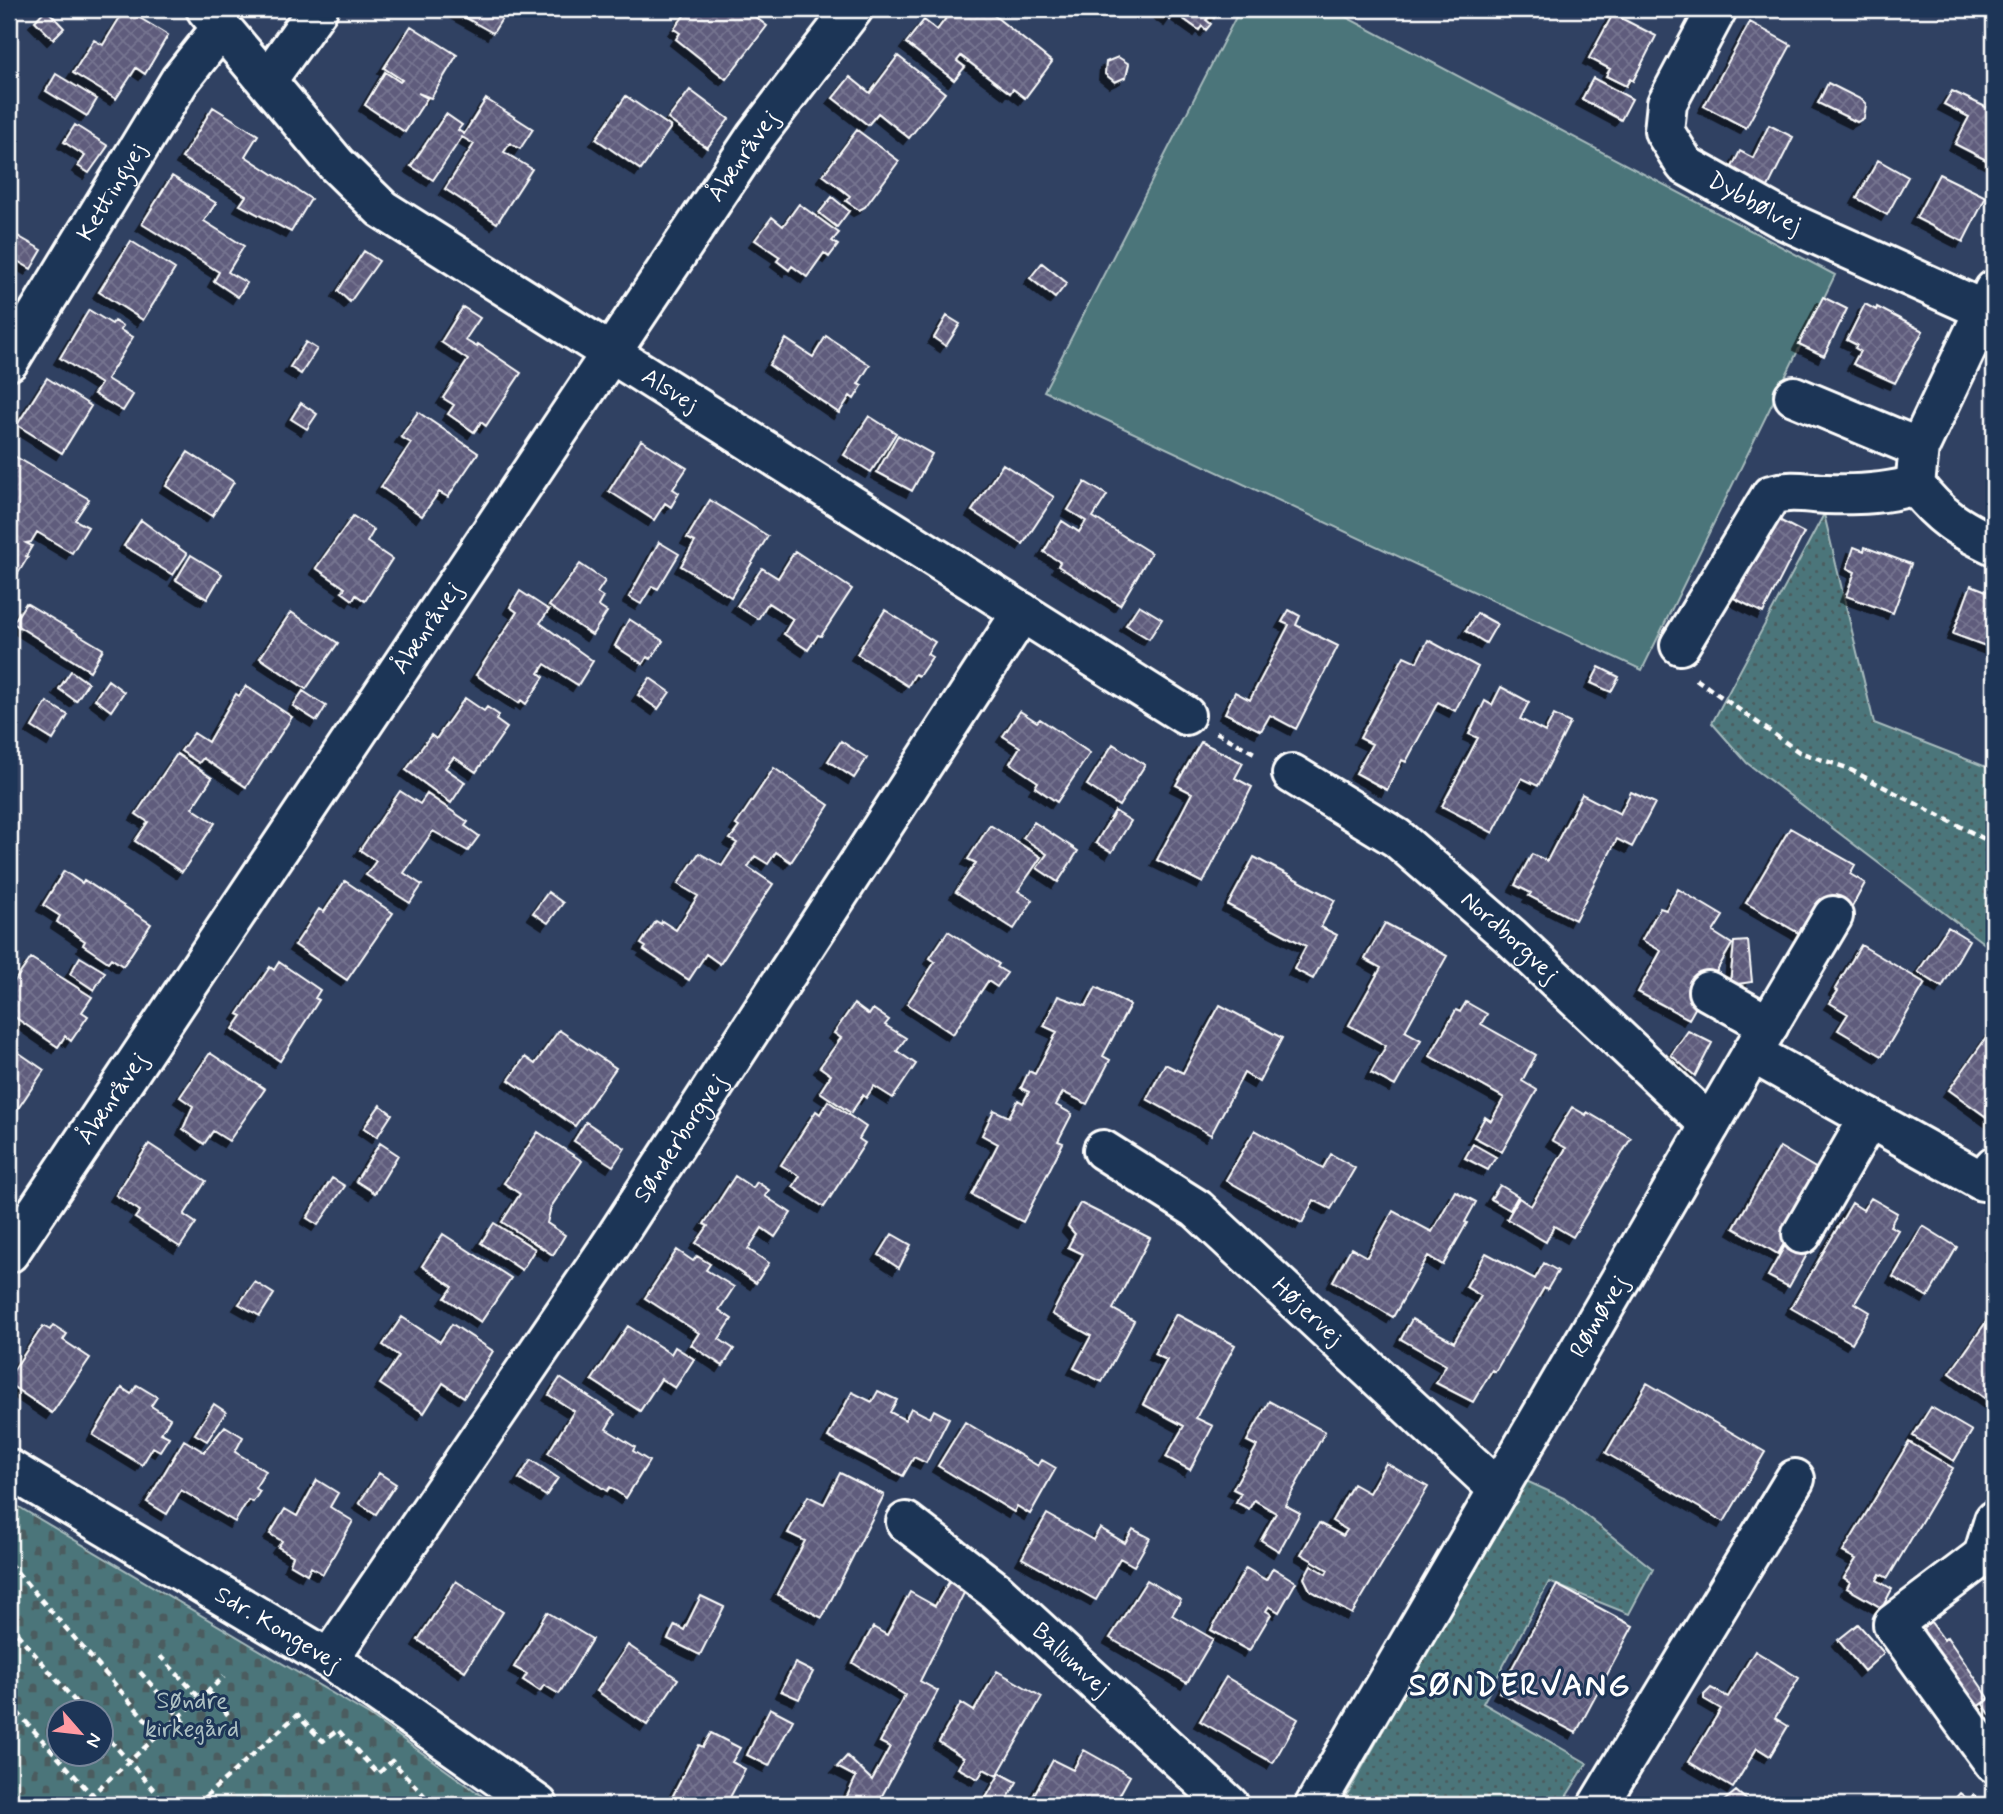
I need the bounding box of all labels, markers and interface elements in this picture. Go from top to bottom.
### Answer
street label: Åbenråvej [701,104,786,208]
street label: Kettingvej [70,137,154,247]
street label: Dybbølvej [1702,165,1806,241]
street label: Alsvej [636,361,704,420]
street label: Åbenråvej [385,576,469,680]
street label: Nordborgvej [1454,885,1565,990]
street label: Åbenråvej [70,1046,155,1151]
street label: Sønderborgvej [627,1068,733,1209]
street label: Rømøvej [1563,1270,1635,1363]
street label: Højervej [1265,1271,1350,1353]
street label: Sdr. Kongevej [209,1579,348,1679]
street label: Ballumvej [1025,1616,1116,1703]
district label: SØNDERVANG [1409,1665,1631,1707]
park label: Søndre kirkegård [145,1686,239,1745]
north arrow [46,1699,116,1769]
text: N [80,1729,108,1752]

